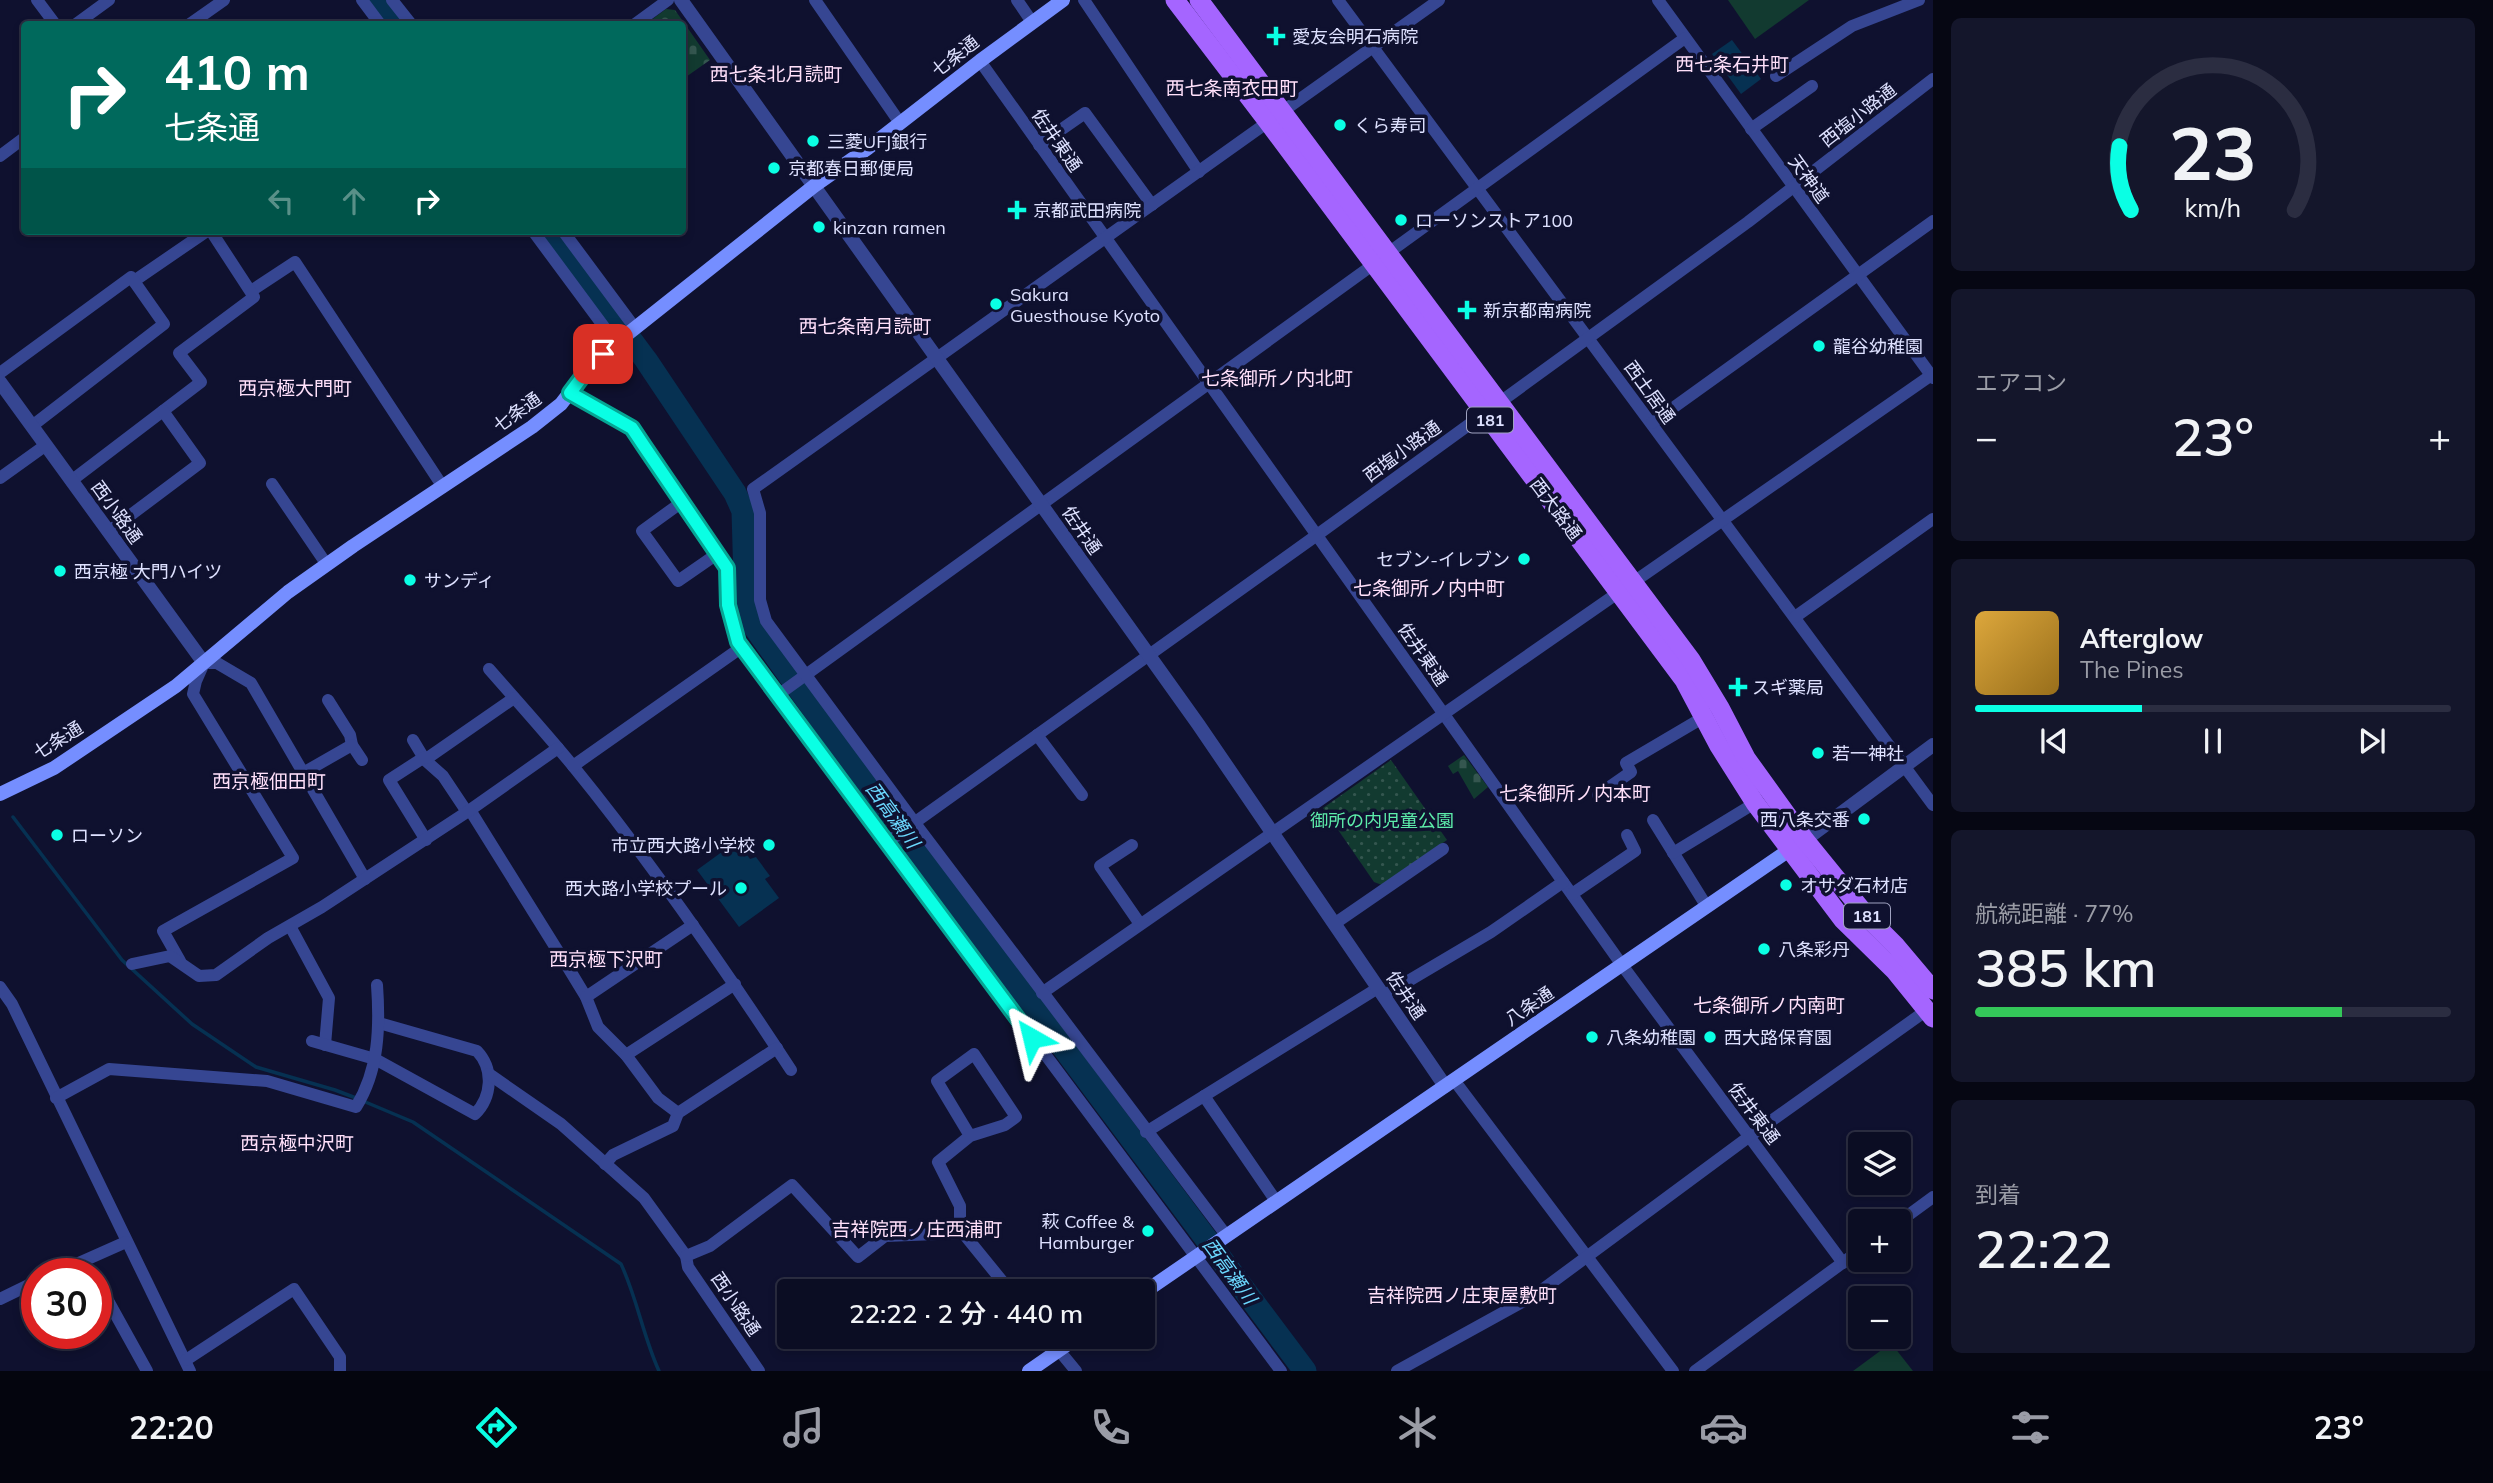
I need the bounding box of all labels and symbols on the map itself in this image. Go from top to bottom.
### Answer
place label: 愛友会明石病院 [1292,25,1418,48]
marker: 愛友会明石病院 [1266,26,1286,46]
street label: 七条通 [927,30,983,82]
district label: 西七条石井町 [1675,52,1789,76]
district label: 西七条北月読町 [709,62,843,86]
district label: 西七条南衣田町 [1165,76,1299,100]
street label: 西塩小路通 [1815,78,1901,152]
street label: 佐井東通 [1027,104,1087,176]
place label: くら寿司 [1354,114,1426,137]
marker: くら寿司 [1332,117,1348,133]
place label: 三菱UFJ銀行 [827,130,927,153]
marker: 三菱UFJ銀行 [805,133,821,149]
street label: 天神道 [1784,150,1834,208]
place label: 京都春日郵便局 [788,157,914,180]
marker: 京都春日郵便局 [766,160,782,176]
place label: 京都武田病院 [1033,199,1141,222]
marker: 京都武田病院 [1007,200,1027,220]
place label: ローソンストア100 [1415,209,1573,232]
marker: ローソンストア100 [1393,212,1409,228]
place label: kinzan ramen [833,216,946,239]
marker: kinzan ramen [811,219,827,235]
place label: Sakura Guesthouse Kyoto [1010,283,1160,327]
marker: Sakura Guesthouse Kyoto [988,296,1004,312]
place label: 新京都南病院 [1483,299,1591,322]
marker: 新京都南病院 [1457,300,1477,320]
district label: 西七条南月読町 [798,314,932,338]
pin [573,324,633,384]
place label: 龍谷幼稚園 [1833,335,1923,358]
marker: 龍谷幼稚園 [1811,338,1827,354]
street label: 西土居通 [1620,356,1680,428]
district label: 七条御所ノ内北町 [1201,366,1353,390]
district label: 西京極大門町 [238,376,352,400]
street label: 七条通 [488,387,546,437]
road number: 181 [1467,408,1513,432]
street label: 西塩小路通 [1359,415,1445,487]
street label: 西大路通 [1525,473,1587,545]
street label: 西小路通 [87,476,147,548]
street label: 佐井通 [1057,501,1107,559]
place label: セブン-イレブン [1376,548,1510,571]
marker: セブン-イレブン [1516,551,1532,567]
place label: 西京極 大門ハイツ [74,560,222,583]
marker: 西京極 大門ハイツ [52,563,68,579]
place label: サンディ [424,569,495,592]
marker: サンディ [402,572,418,588]
district label: 七条御所ノ内中町 [1353,576,1505,600]
street label: 佐井東通 [1393,618,1453,690]
place label: スギ薬局 [1752,676,1824,699]
marker: スギ薬局 [1730,679,1746,695]
street label: 七条通 [29,716,87,764]
place label: 若一神社 [1832,742,1904,765]
marker: 若一神社 [1810,745,1826,761]
district label: 西京極佃田町 [212,769,326,793]
water label: 西高瀬川 [861,777,926,854]
district label: 七条御所ノ内本町 [1499,781,1651,805]
place label: 西八条交番 [1760,808,1850,831]
park label: 御所の内児童公園 [1310,809,1454,832]
marker: 西八条交番 [1856,811,1872,827]
place label: ローソン [71,824,143,847]
marker: ローソン [49,827,65,843]
place label: 市立西大路小学校 [611,834,755,857]
marker: 市立西大路小学校 [761,837,777,853]
place label: オサダ石材店 [1800,874,1908,897]
place label: 西大路小学校プール [565,877,727,900]
marker: オサダ石材店 [1778,877,1794,893]
marker: 西大路小学校プール [733,880,749,896]
road number: 181 [1844,904,1890,928]
place label: 八条彩丹 [1778,938,1850,961]
marker: 八条彩丹 [1756,941,1772,957]
district label: 西京極下沢町 [549,947,663,971]
street label: 佐井通 [1381,966,1431,1024]
street label: 八条通 [1500,981,1558,1031]
district label: 七条御所ノ内南町 [1693,993,1845,1017]
position arrow [995,1001,1069,1075]
place label: 八条幼稚園 [1606,1026,1696,1049]
place label: 西大路保育園 [1724,1026,1832,1049]
marker: 八条幼稚園 [1584,1029,1600,1045]
marker: 西大路保育園 [1702,1029,1718,1045]
street label: 佐井東通 [1723,1077,1785,1149]
district label: 西京極中沢町 [240,1131,354,1155]
place label: 萩 Coffee & Hamburger [1039,1210,1135,1254]
district label: 吉祥院西ノ庄西浦町 [831,1217,1003,1241]
marker: 萩 Coffee & Hamburger [1140,1223,1156,1239]
water label: 西高瀬川 [1198,1233,1263,1310]
speed limit sign: 30 [21,1258,112,1349]
street label: 西小路通 [706,1268,766,1340]
district label: 吉祥院西ノ庄東屋敷町 [1367,1283,1557,1307]

